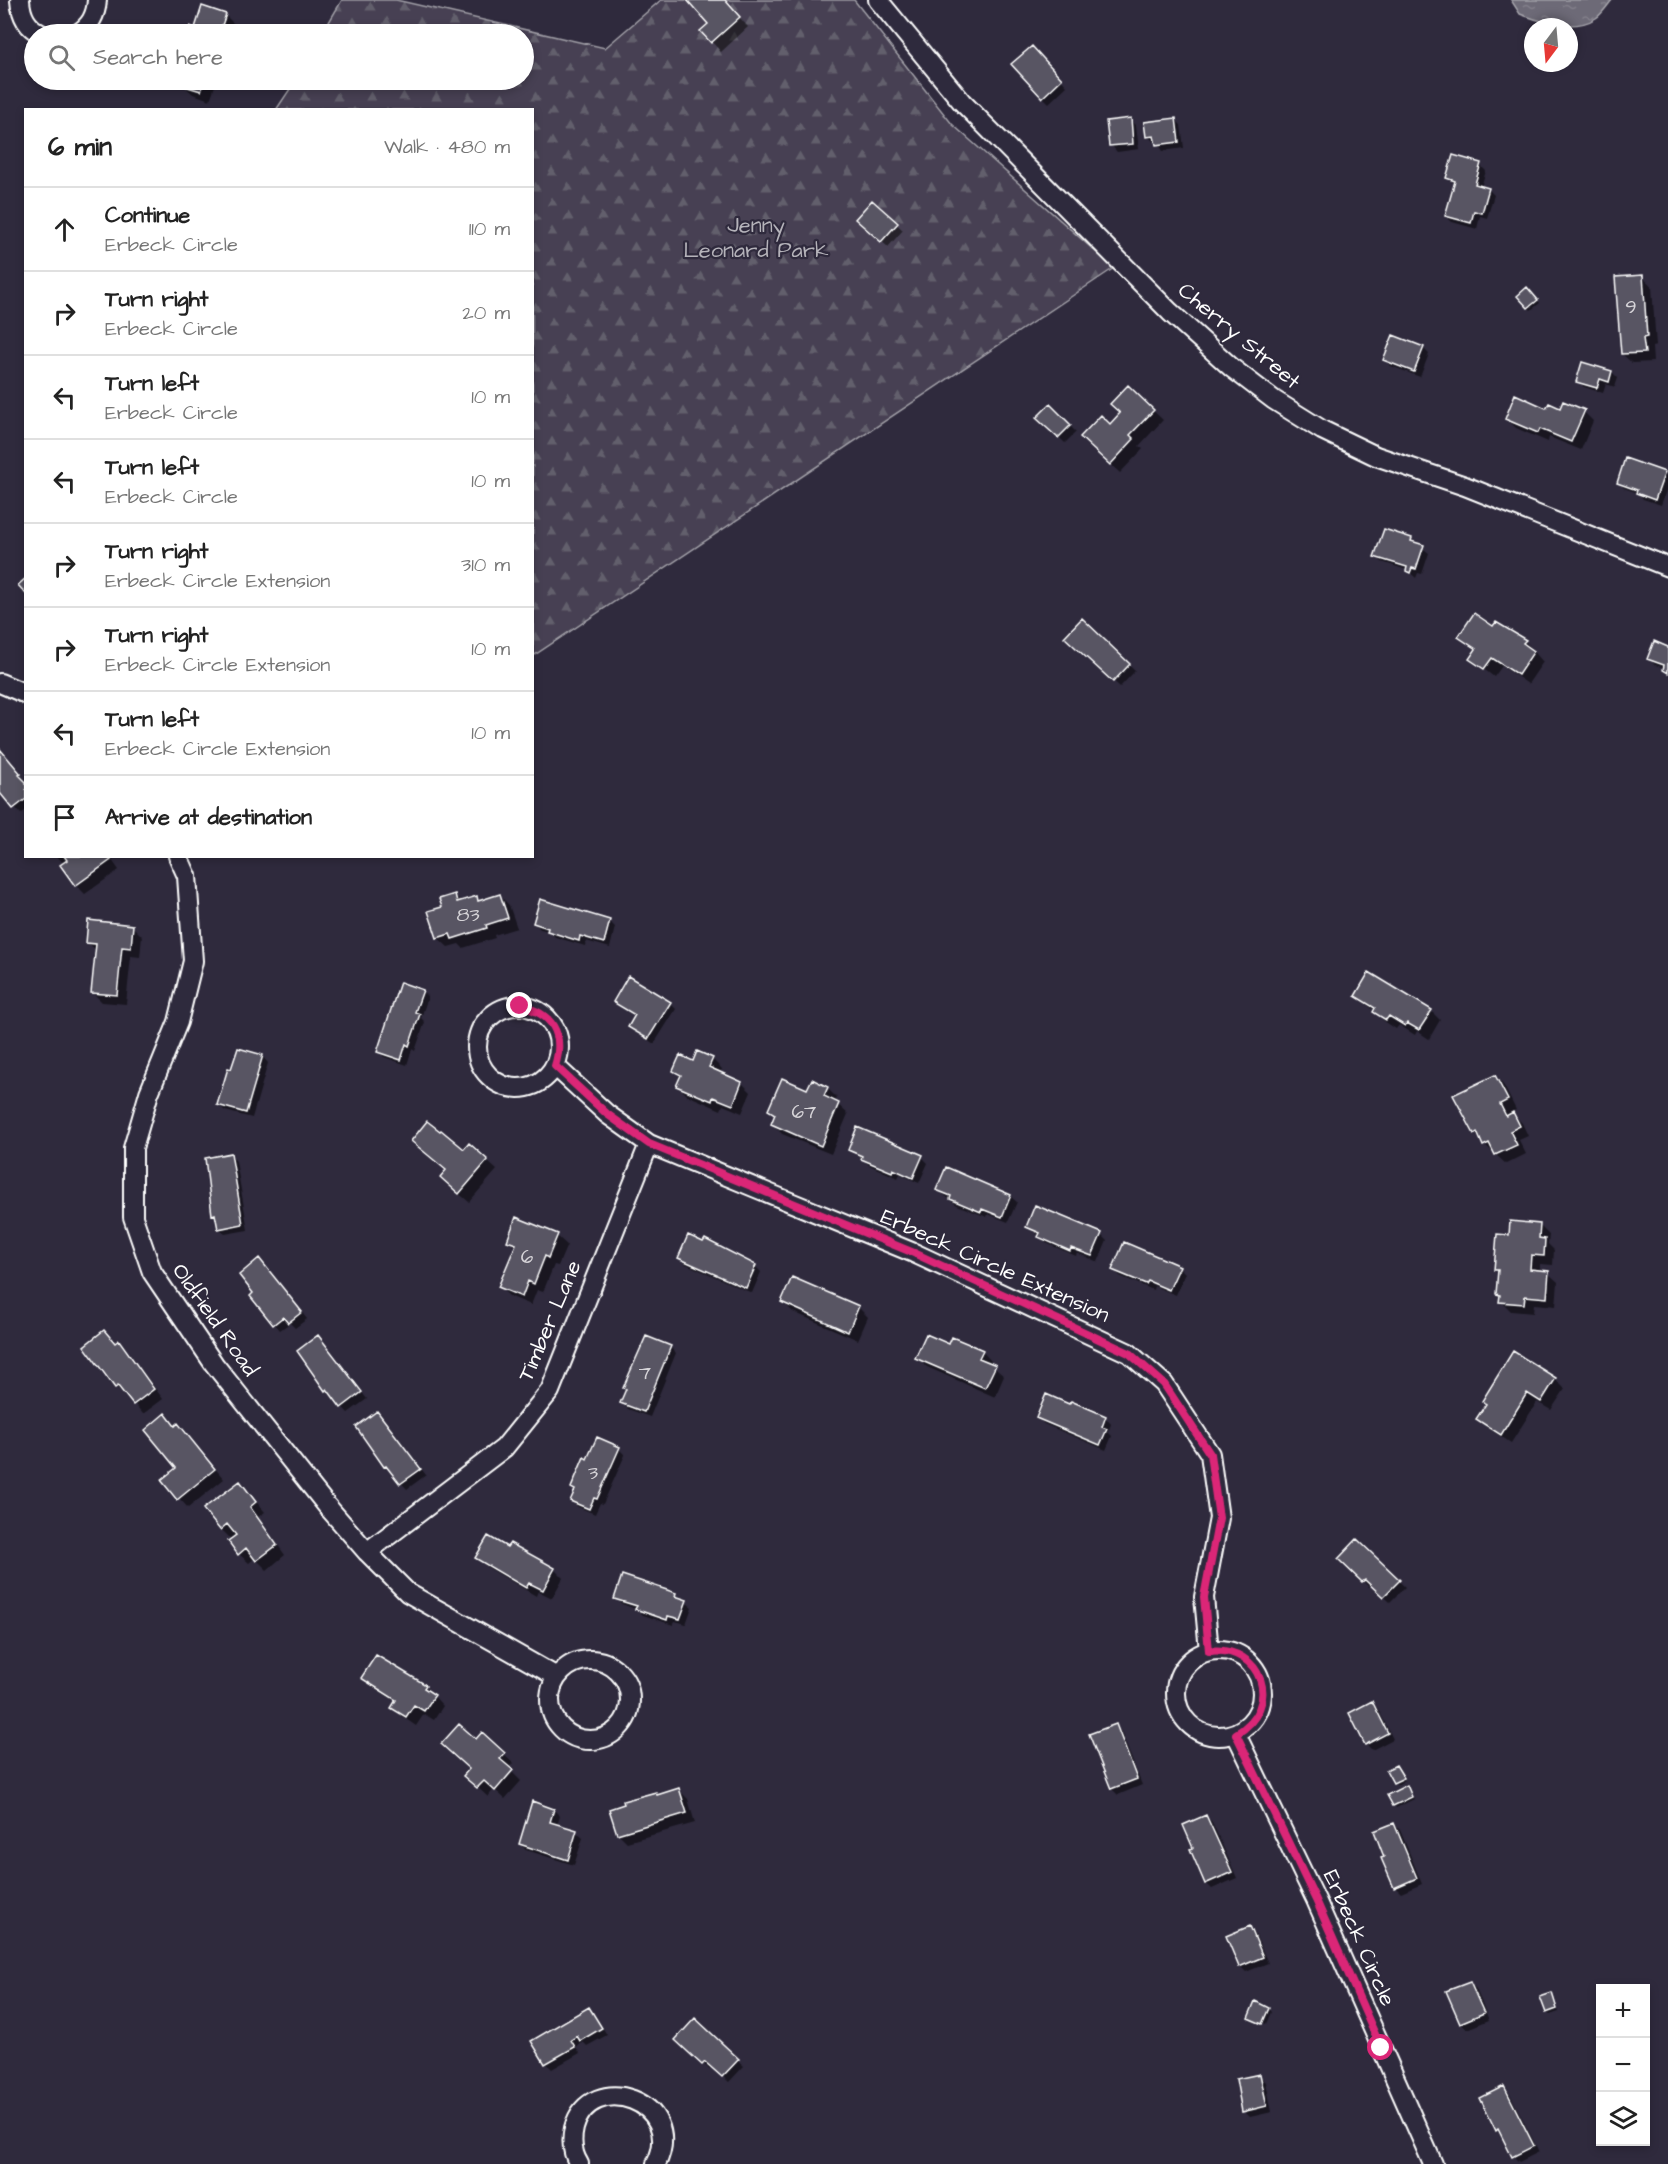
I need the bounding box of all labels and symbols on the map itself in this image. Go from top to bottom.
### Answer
north arrow [1524,18,1578,72]
park label: Jenny Leonard Park [684,210,829,266]
street label: Cherry Street [1170,275,1307,397]
house number: 9 [1625,293,1637,321]
house number: 83 [456,901,480,929]
route end [506,992,532,1018]
house number: 67 [792,1098,816,1126]
street label: Erbeck Circle Extension [876,1201,1114,1331]
house number: 6 [521,1243,534,1271]
street label: Timber Lane [511,1256,589,1386]
street label: Oldfield Road [164,1257,266,1383]
house number: 7 [639,1359,651,1387]
house number: 3 [588,1459,598,1487]
street label: Erbeck Circle [1315,1865,1403,2011]
route start [1367,2034,1393,2060]

